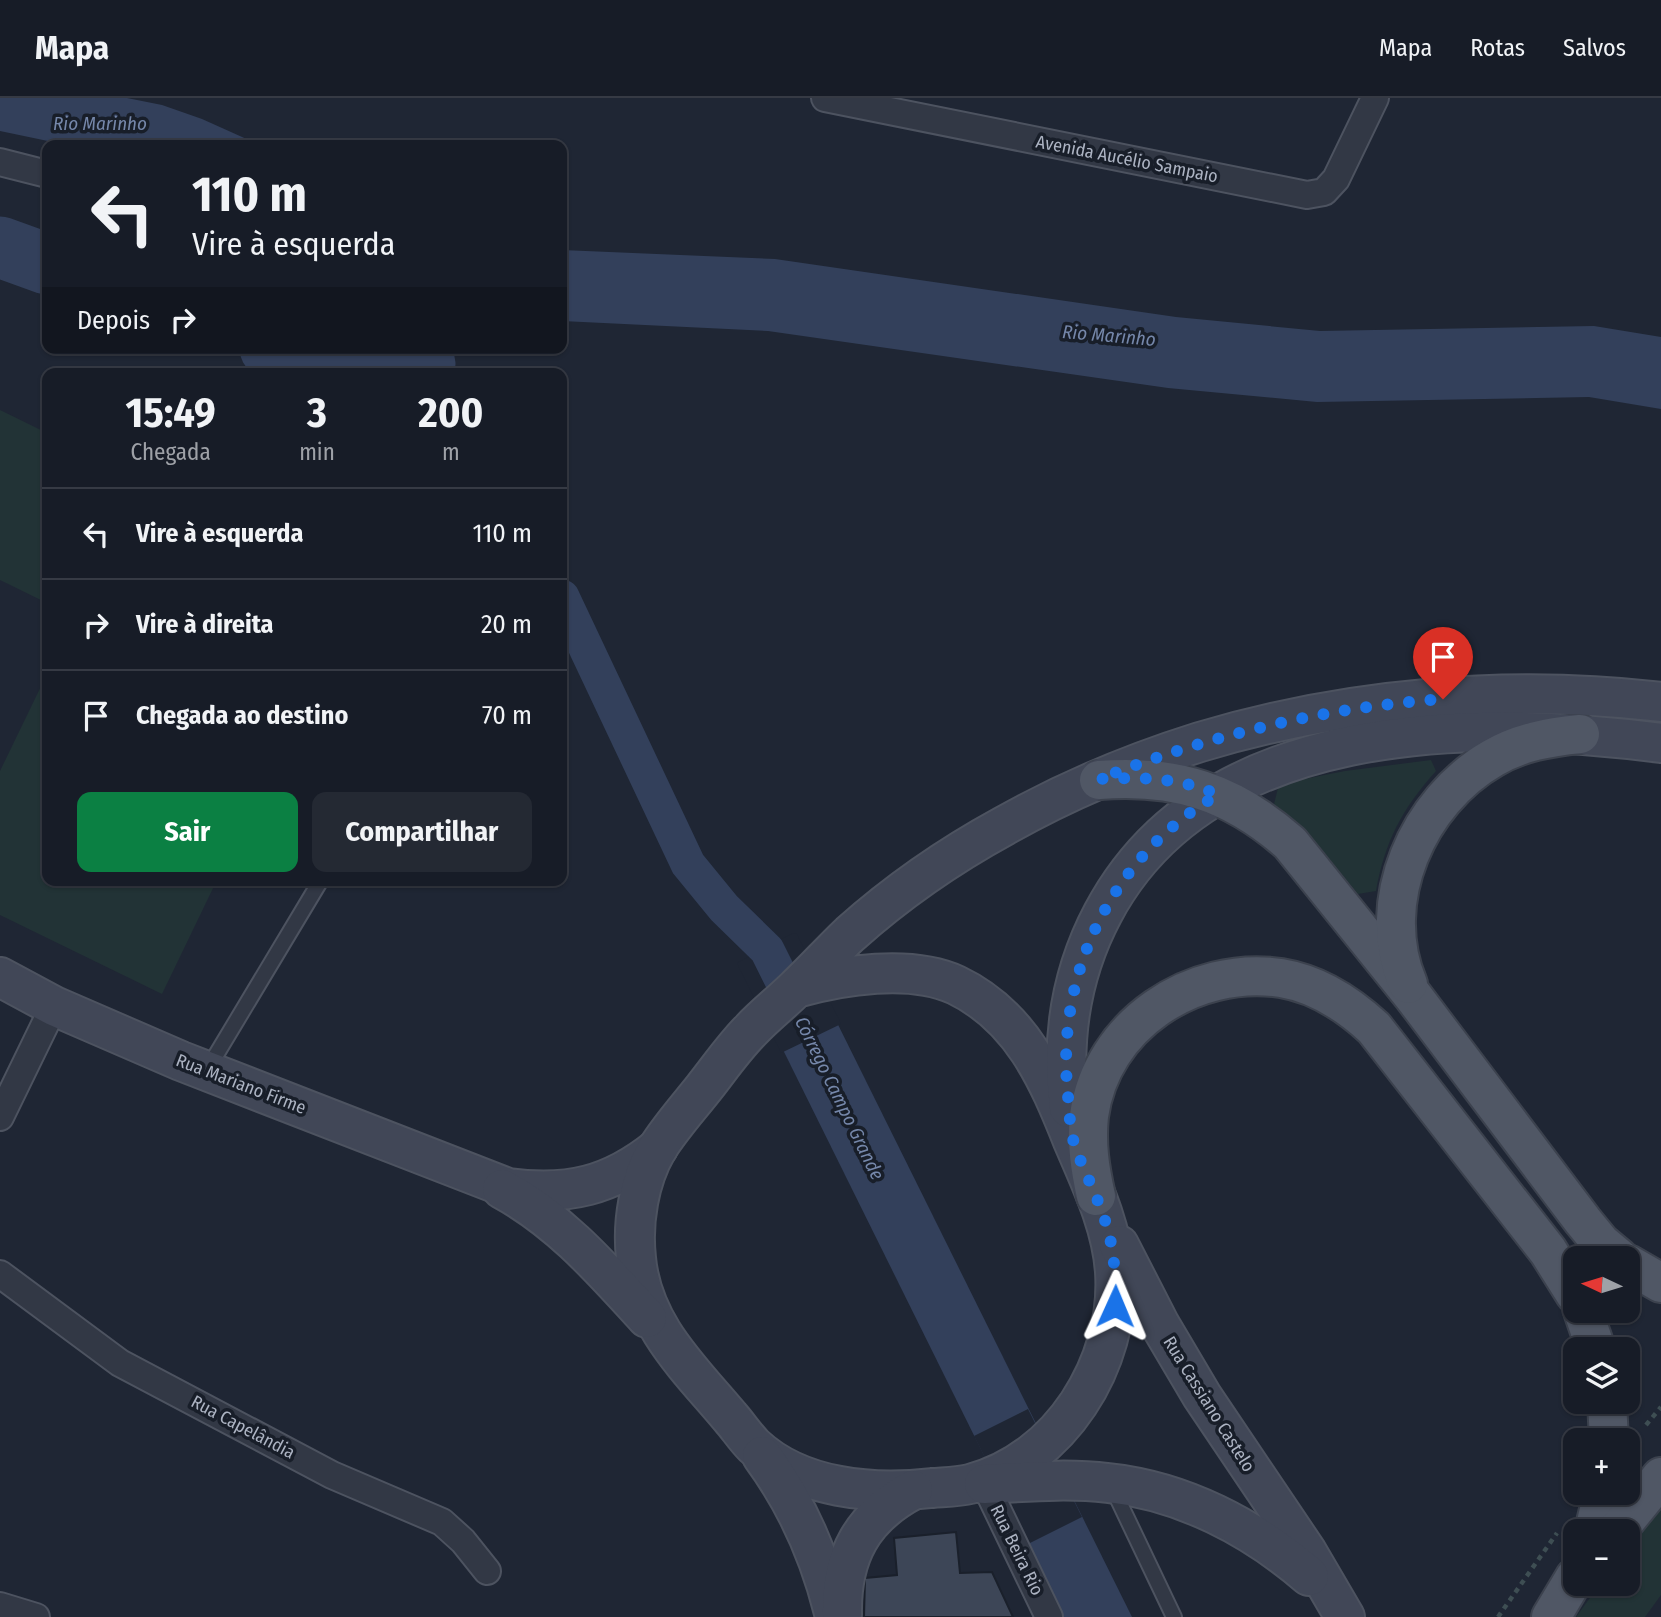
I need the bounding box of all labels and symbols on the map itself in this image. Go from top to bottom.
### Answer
water label: Rio Marinho [53,112,147,135]
street label: Avenida Aucélio Sampaio [1034,131,1220,187]
water label: Rio Marinho [1061,320,1157,351]
pin [1413,627,1473,699]
water label: Córrego Campo Grande [790,1013,889,1184]
street label: Rua Mariano Firme [173,1049,309,1119]
north arrow [1563,1246,1640,1323]
position arrow [1078,1269,1152,1343]
street label: Rua Cassiano Castelo [1158,1332,1260,1476]
street label: Rua Capelândia [187,1390,299,1464]
street label: Rua Beira Rio [986,1501,1048,1599]

